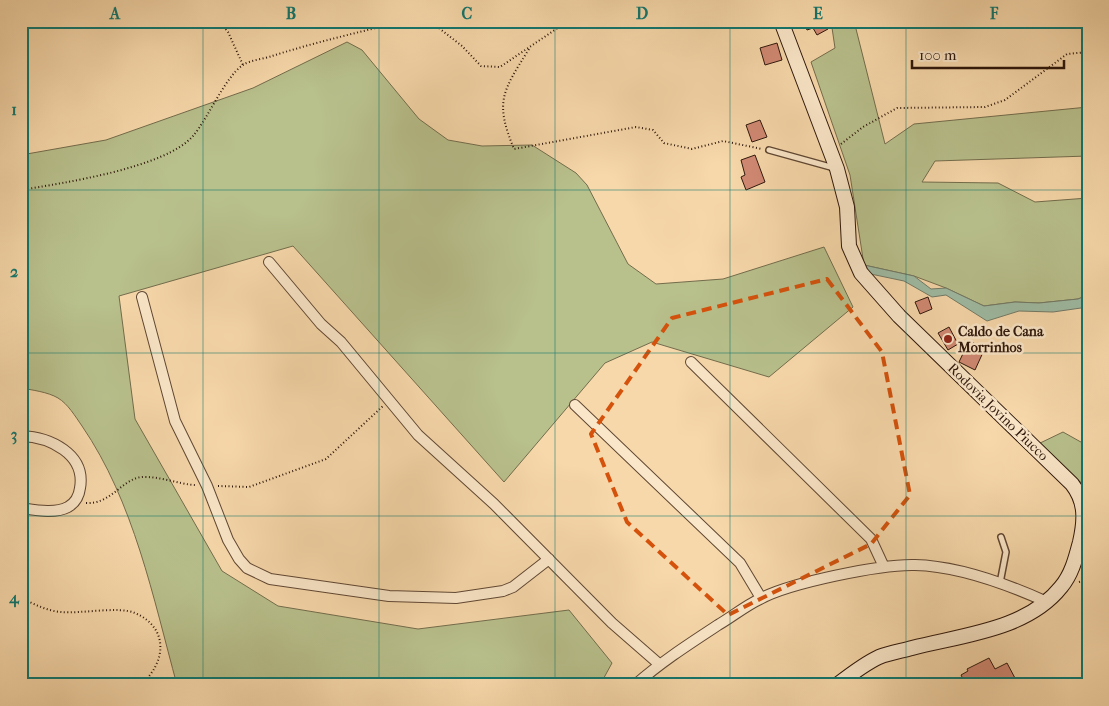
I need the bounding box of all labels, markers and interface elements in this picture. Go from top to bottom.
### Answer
text: A [109,4,121,23]
text: B [286,4,296,23]
text: C [462,4,473,23]
text: D [636,4,648,23]
text: E [813,4,823,23]
text: F [989,4,999,23]
scale bar [912,38,1064,70]
text: 100 m [919,46,957,64]
text: 1 [11,100,17,119]
text: 2 [10,262,18,281]
place label: Caldo de Cana Morrinhos [957,323,1044,356]
marker: Caldo de Cana Morrinhos [942,333,954,345]
street label: Rodovia Jovino Piucco [944,360,1052,464]
text: 3 [11,425,17,445]
text: 4 [8,588,20,608]

